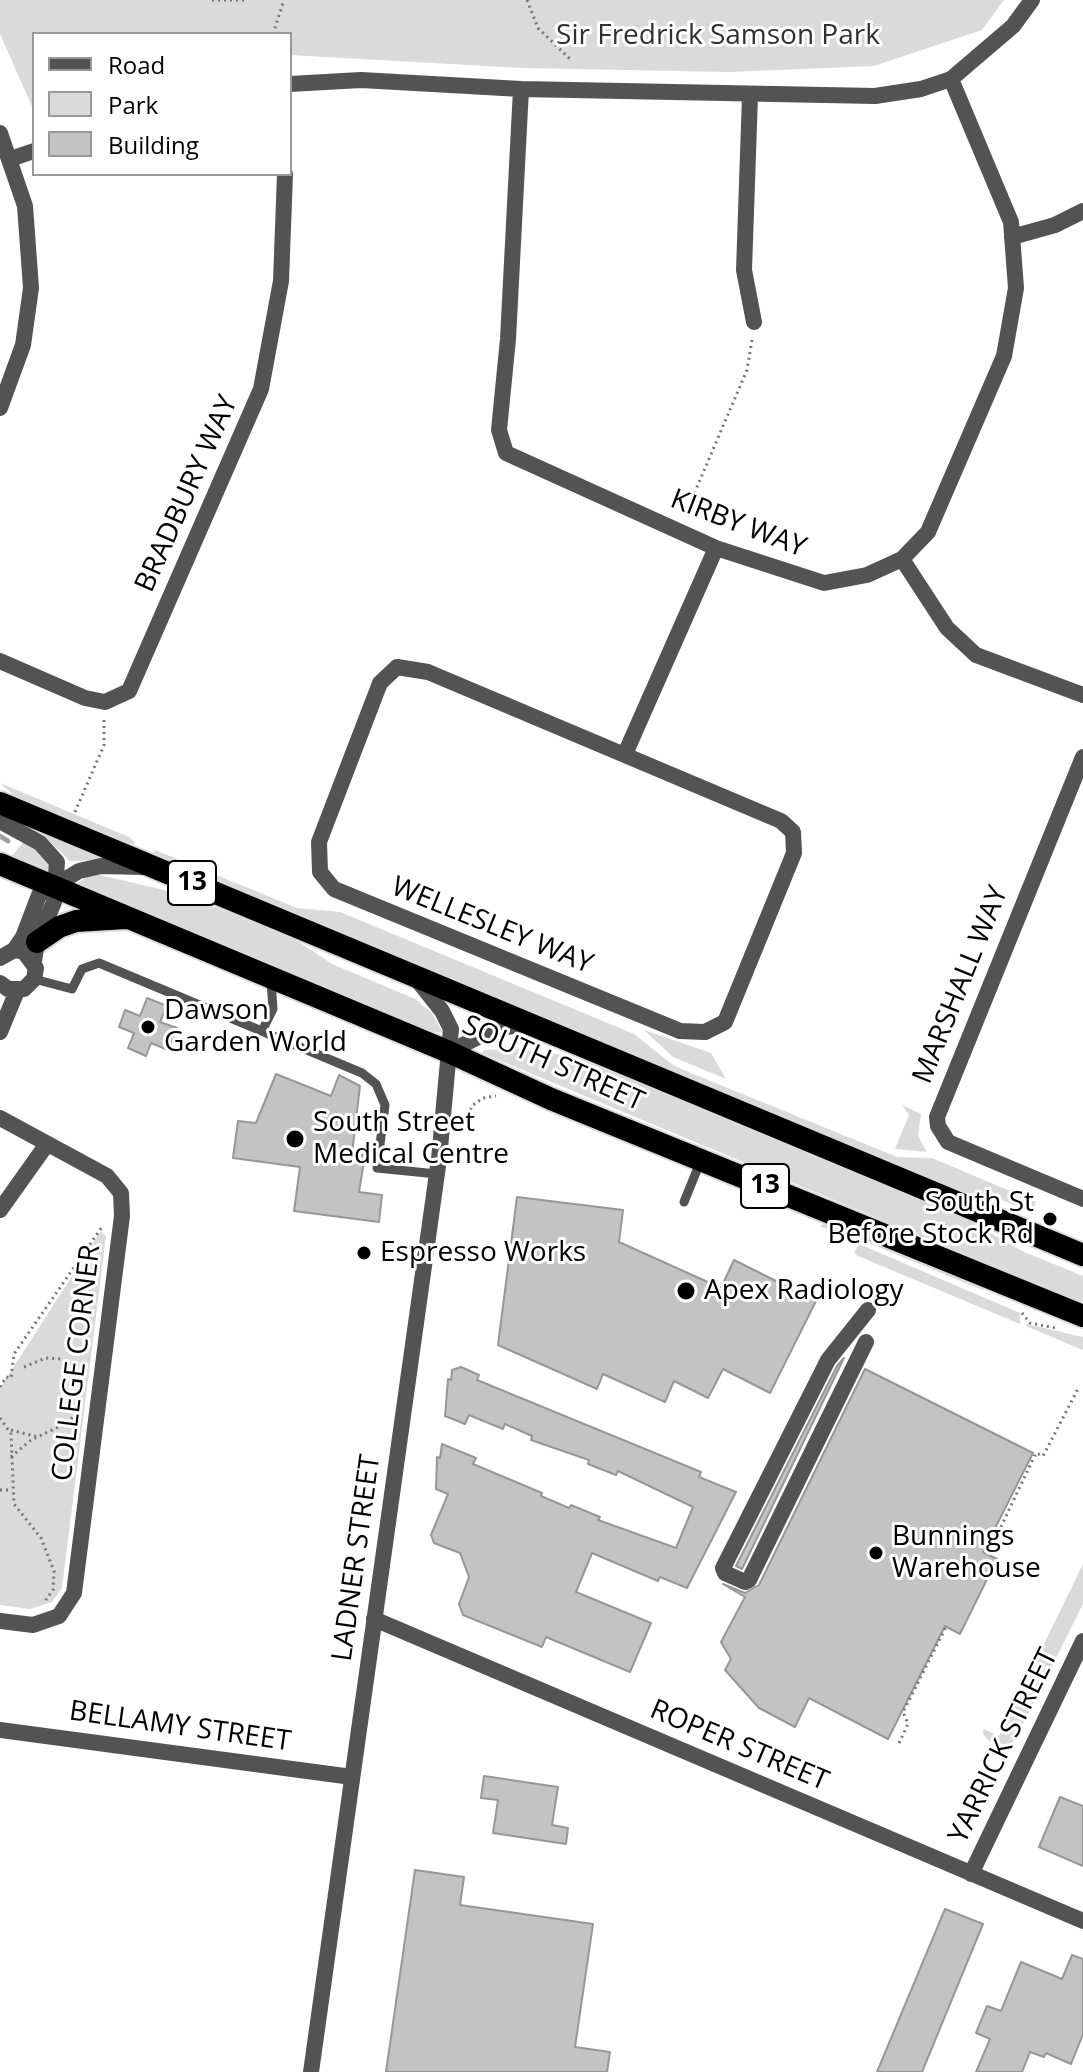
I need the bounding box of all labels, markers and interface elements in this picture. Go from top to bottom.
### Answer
park label: Sir Fredrick Samson Park [556,19,880,53]
legend [32,32,292,176]
text: Road [108,48,165,81]
text: Park [108,88,158,121]
text: Building [108,128,199,161]
street label: BRADBURY WAY [129,391,245,597]
street label: KIRBY WAY [665,483,811,565]
road number: 13 [168,861,216,905]
street label: WELLESLEY WAY [387,870,597,982]
street label: MARSHALL WAY [906,882,1016,1088]
place label: Dawson Garden World [164,994,347,1060]
street label: SOUTH STREET [457,1009,649,1119]
marker: Dawson Garden World [139,1018,157,1036]
place label: South Street Medical Centre [313,1106,509,1172]
marker: South Street Medical Centre [284,1128,306,1150]
road number: 13 [741,1164,789,1208]
place label: South St Before Stock Rd [828,1186,1034,1252]
marker: South St Before Stock Rd [1041,1210,1059,1228]
place label: Espresso Works [380,1236,586,1270]
street label: COLLEGE CORNER [46,1243,108,1483]
marker: Espresso Works [355,1244,373,1262]
place label: Apex Radiology [704,1274,904,1308]
marker: Apex Radiology [675,1280,697,1302]
street label: LADNER STREET [326,1452,388,1664]
place label: Bunnings Warehouse [892,1520,1041,1586]
marker: Bunnings Warehouse [867,1544,885,1562]
street label: YARRICK STREET [942,1643,1066,1849]
street label: ROPER STREET [645,1693,833,1799]
street label: BELLAMY STREET [67,1695,293,1759]

